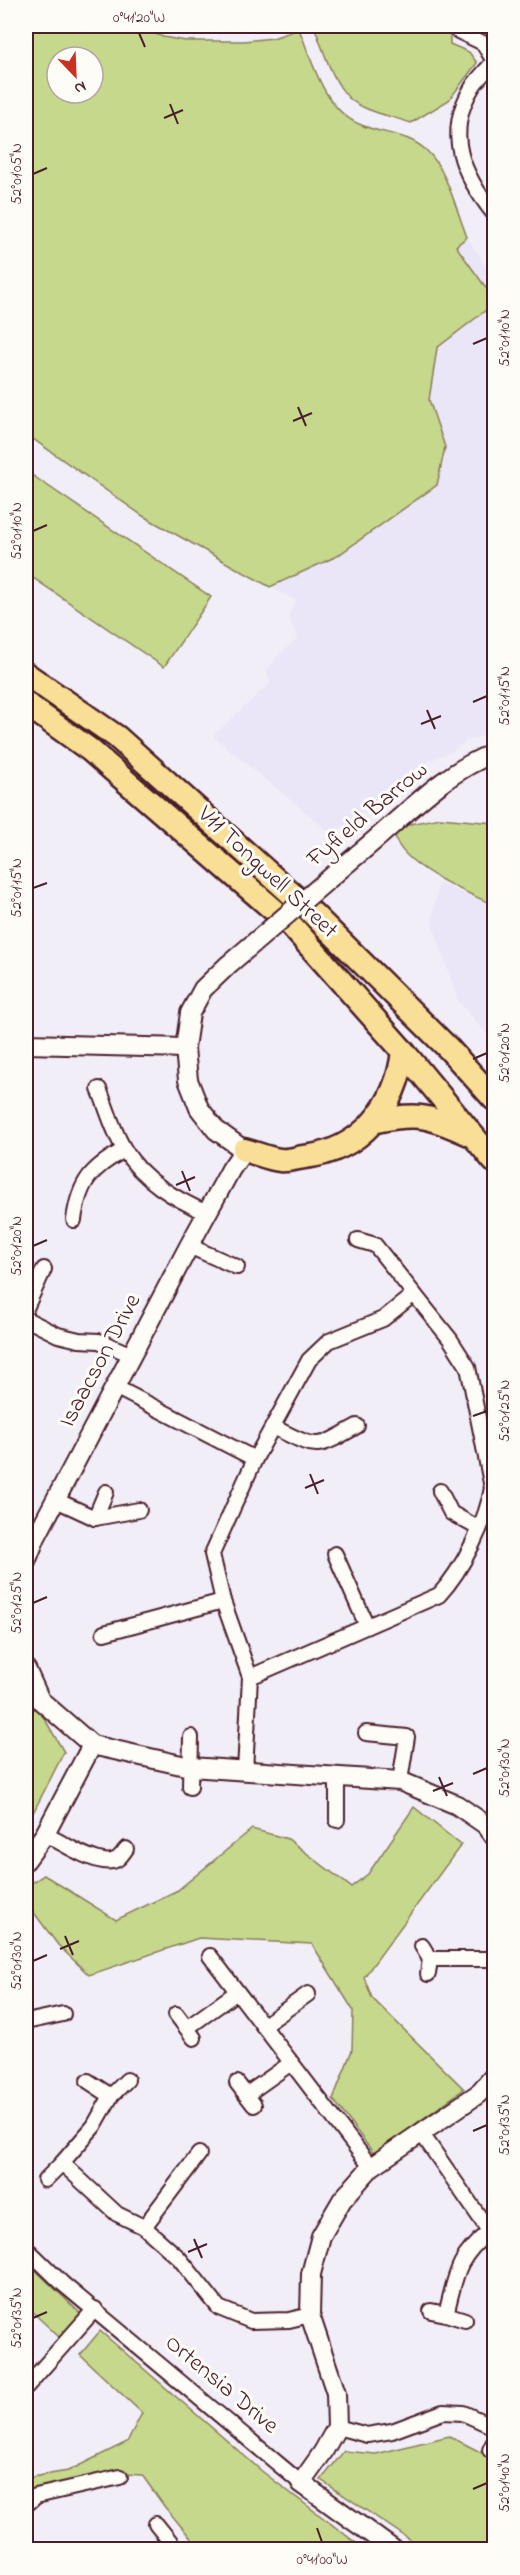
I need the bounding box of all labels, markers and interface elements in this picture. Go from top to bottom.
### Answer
text: 0°41'20"W [113,7,165,29]
north arrow [45,45,105,105]
text: N [70,74,90,100]
text: 52°01'05"N [6,143,28,205]
text: 52°01'10"N [494,309,516,367]
text: 52°01'10"N [6,502,28,560]
text: 52°01'15"N [494,666,516,726]
street label: Fyfield Barrow [299,754,437,878]
street label: V11 Tongwell Street [188,798,345,948]
text: 52°01'15"N [6,858,28,918]
text: 52°01'20"N [494,1023,516,1083]
text: 52°01'20"N [6,1216,28,1276]
street label: Isaacson Drive [51,1288,151,1434]
text: 52°01'25"N [494,1380,516,1442]
text: 52°01'25"N [6,1572,28,1634]
text: 52°01'30"N [494,1738,516,1798]
text: 52°01'30"N [6,1931,28,1991]
text: 52°01'35"N [494,2094,516,2156]
text: 52°01'35"N [6,2287,28,2349]
street label: Ortensia Drive [156,2327,286,2443]
text: 52°01'40"N [494,2453,516,2513]
text: 0°41'00"W [296,2549,348,2571]

